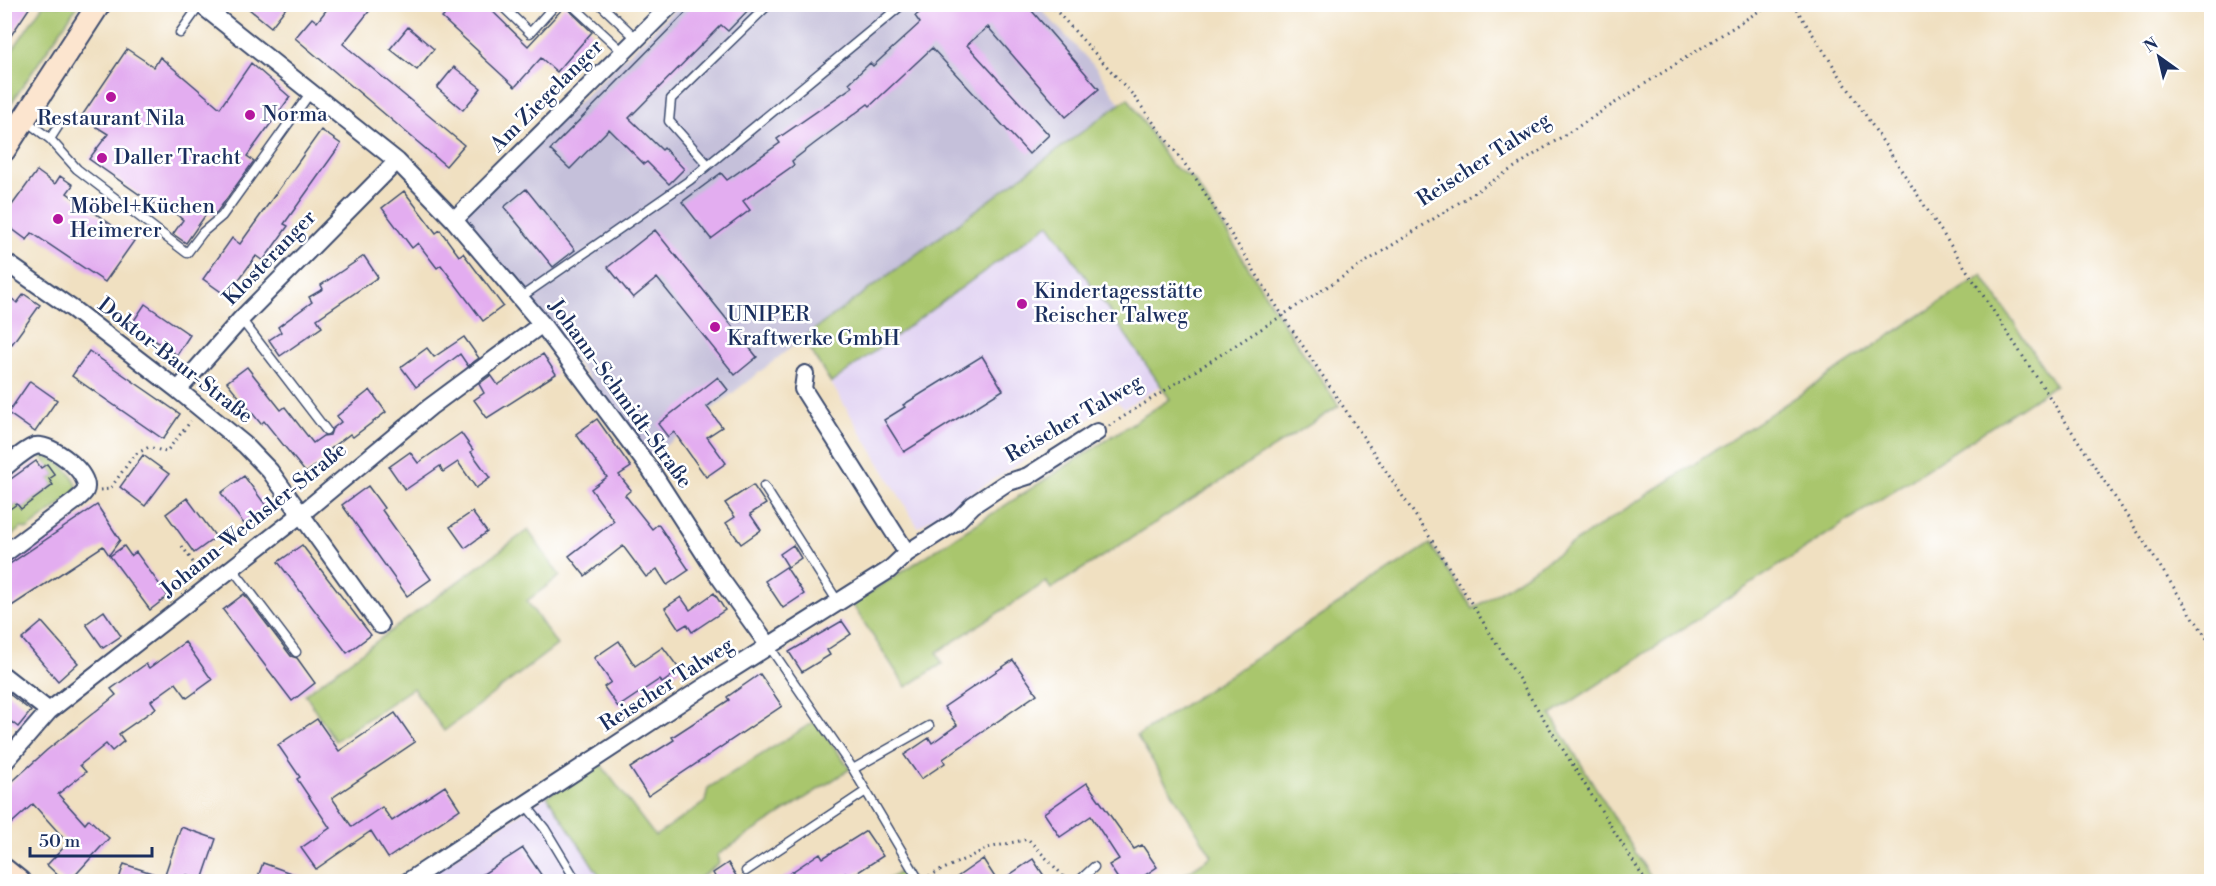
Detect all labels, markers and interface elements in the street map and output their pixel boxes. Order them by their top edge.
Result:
north arrow [2129,27,2189,87]
text: N [2140,33,2162,57]
street label: Am Ziegelanger [484,34,609,159]
marker: Restaurant Nila [104,90,118,104]
place label: Norma [262,102,328,128]
place label: Restaurant Nila [37,106,185,132]
street label: Reischer Talweg [1412,107,1556,213]
marker: Norma [243,108,257,122]
place label: Daller Tracht [114,145,242,171]
marker: Daller Tracht [95,151,109,165]
place label: Möbel+Küchen Heimerer [70,194,215,244]
street label: Klosteranger [218,205,322,311]
marker: Möbel+Küchen Heimerer [51,212,65,226]
place label: Kindertagesstätte Reischer Talweg [1034,279,1203,329]
street label: Doktor-Baur-Straße [92,292,258,430]
street label: Johann-Schmidt-Straße [542,293,697,494]
marker: Kindertagesstätte Reischer Talweg [1015,297,1029,311]
place label: UNIPER Kraftwerke GmbH [727,302,900,352]
marker: UNIPER Kraftwerke GmbH [708,320,722,334]
street label: Reischer Talweg [1001,369,1147,469]
street label: Johann-Wechsler-Straße [155,437,352,604]
street label: Reischer Talweg [595,632,739,738]
scale bar [30,820,152,858]
text: 50 m [39,830,81,853]

